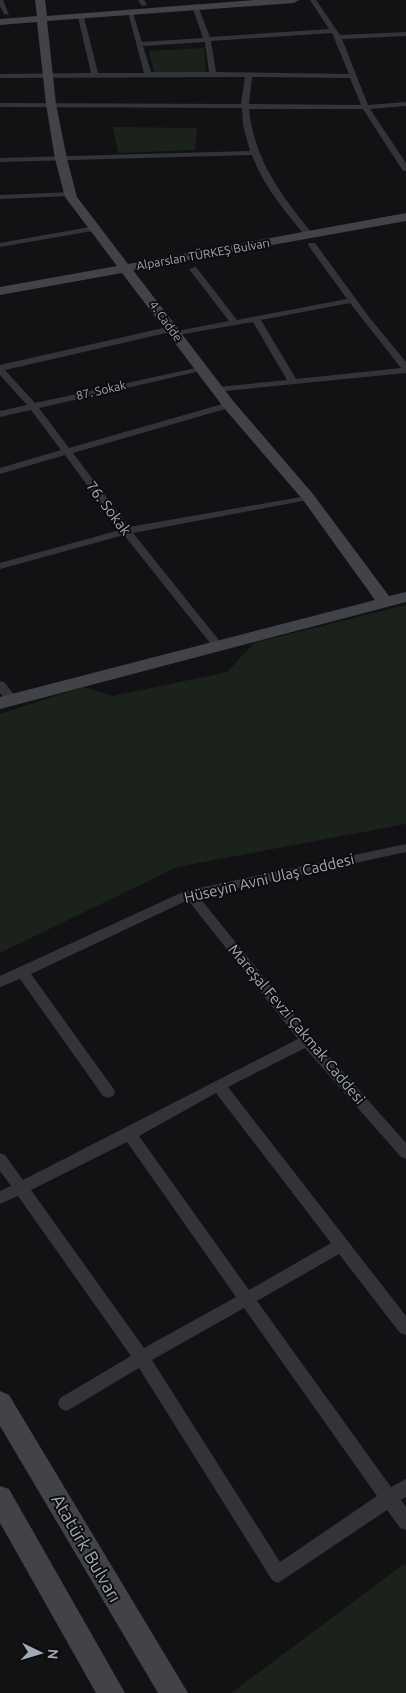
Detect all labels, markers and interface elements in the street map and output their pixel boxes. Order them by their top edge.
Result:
street label: Alparslan TÜRKEŞ Bulvarı [135,236,271,272]
street label: 4. Cadde [147,298,185,344]
street label: 87. Sokak [75,378,127,402]
street label: 76. Sokak [83,478,135,539]
street label: Hüseyin Avni Ulaş Caddesi [182,850,356,906]
street label: Mareşal Fevzi Çakmak Caddesi [225,941,369,1107]
street label: Atatürk Bulvarı [48,1491,126,1605]
north arrow [15,1628,65,1678]
text: N [45,1648,61,1660]

